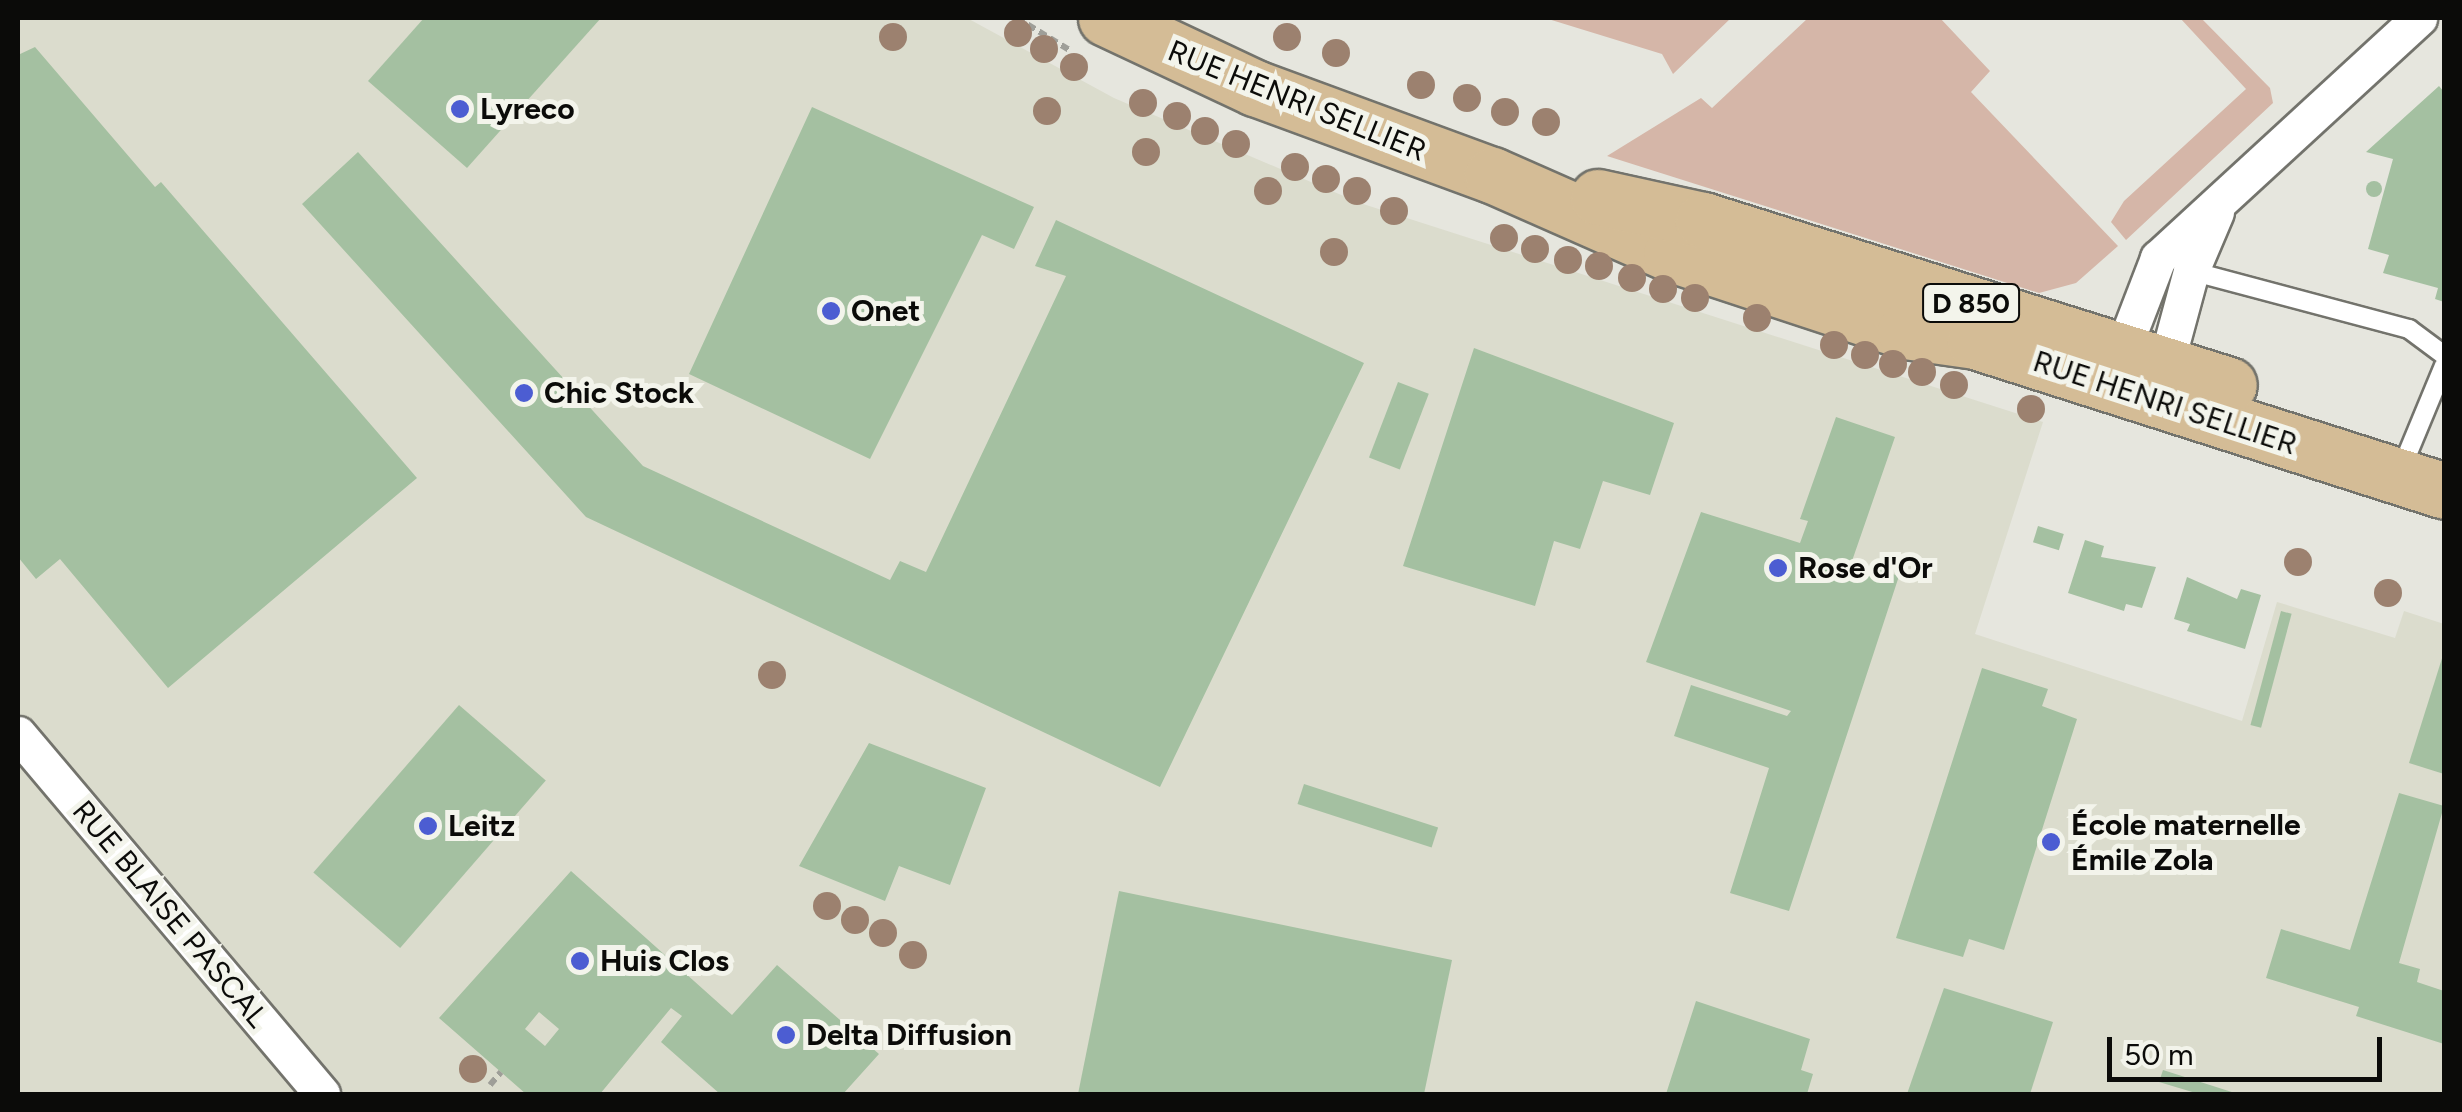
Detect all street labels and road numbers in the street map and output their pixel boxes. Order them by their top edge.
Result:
street label: RUE HENRI SELLIER [1163,33,1431,169]
road number: D 850 [1921,280,2021,326]
street label: RUE HENRI SELLIER [2029,343,2301,463]
street label: RUE BLAISE PASCAL [65,793,275,1035]

